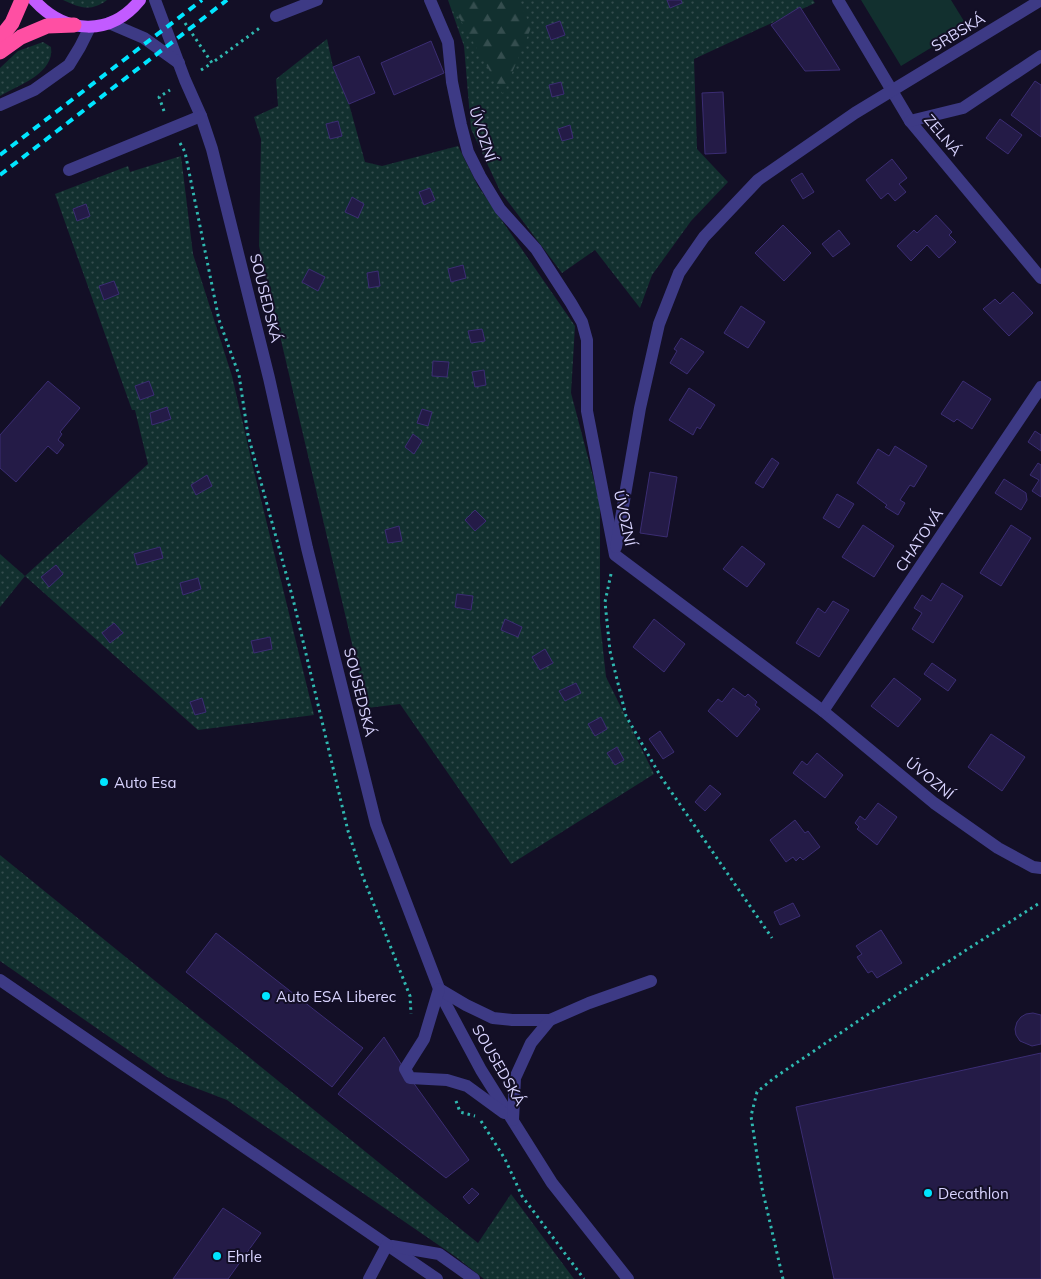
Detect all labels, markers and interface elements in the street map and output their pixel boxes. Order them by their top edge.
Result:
street label: SRBSKÁ [928,9,988,55]
street label: ÚVOZNÍ [465,104,501,165]
street label: ZELNÁ [920,110,966,160]
street label: SOUSEDSKÁ [246,252,286,344]
street label: ÚVOZNÍ [610,488,640,549]
street label: CHATOVÁ [891,505,947,575]
street label: SOUSEDSKÁ [340,646,380,738]
street label: ÚVOZNÍ [902,753,959,804]
place label: Auto Esa [114,773,176,792]
marker: Auto Esa [98,776,110,788]
place label: Auto ESA Liberec [276,987,396,1006]
marker: Auto ESA Liberec [260,990,272,1002]
street label: SOUSEDSKÁ [468,1021,530,1109]
place label: Decathlon [938,1184,1009,1203]
marker: Decathlon [922,1187,934,1199]
place label: Ehrle [227,1247,262,1266]
marker: Ehrle [211,1250,223,1262]

